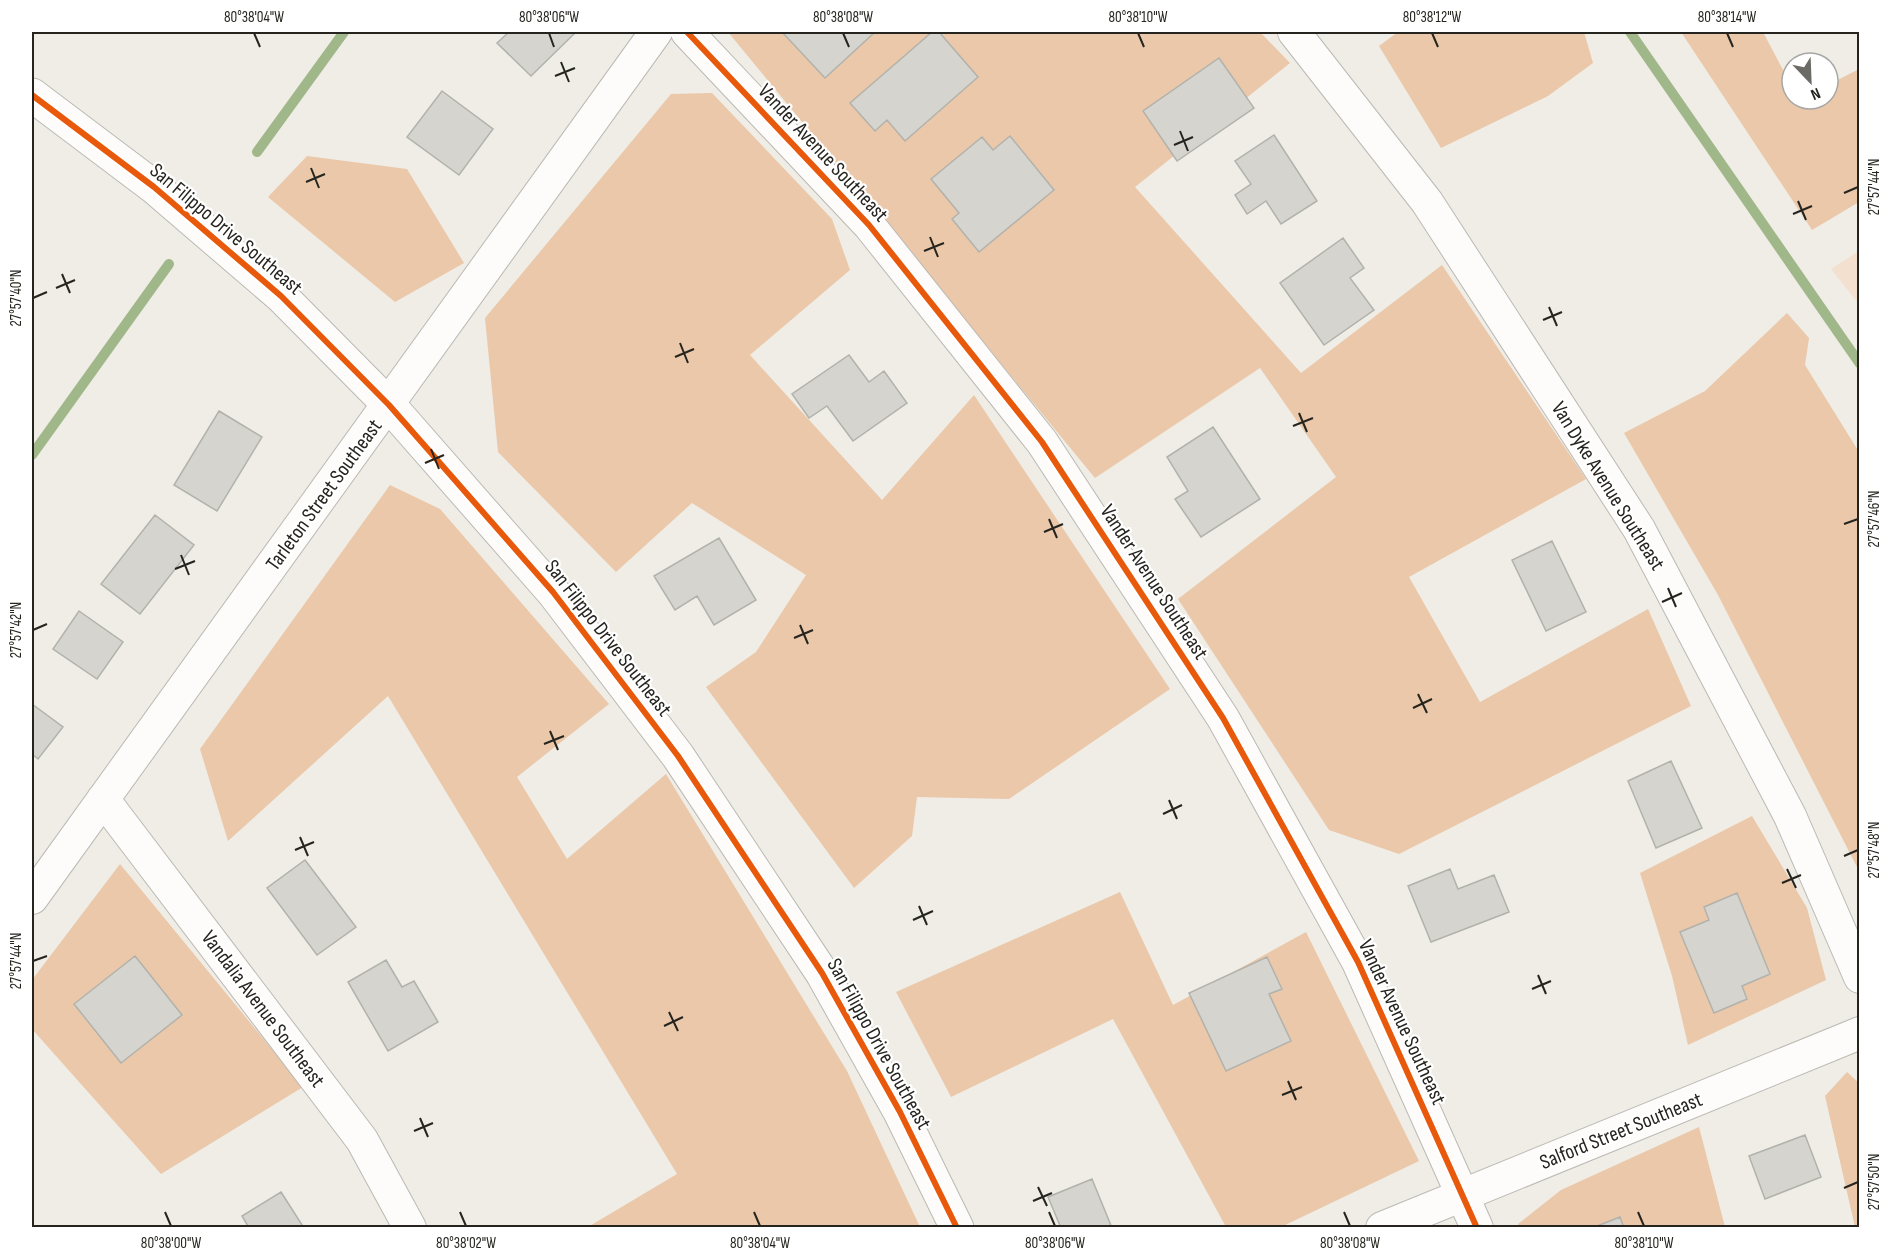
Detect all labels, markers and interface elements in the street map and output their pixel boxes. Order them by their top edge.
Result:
text: 80°38'04"W [224,8,284,27]
text: 80°38'06"W [519,8,579,27]
text: 80°38'08"W [813,8,873,27]
text: 80°38'10"W [1109,8,1168,27]
text: 80°38'12"W [1403,8,1462,27]
text: 80°38'14"W [1698,8,1756,27]
north arrow [1780,51,1840,111]
street label: Vander Avenue Southeast [753,79,893,227]
text: N [1808,83,1823,104]
street label: San Filippo Drive Southeast [145,158,307,300]
text: 27°57'44"N [1865,159,1884,215]
text: 27°57'40"N [7,270,26,326]
street label: Van Dyke Avenue Southeast [1546,397,1670,575]
street label: Tarleton Street Southeast [261,415,387,575]
text: 27°57'46"N [1865,491,1884,547]
street label: Vander Avenue Southeast [1095,500,1213,664]
street label: San Filippo Drive Southeast [539,555,677,721]
text: 27°57'42"N [7,602,26,658]
text: 27°57'48"N [1865,822,1884,878]
street label: Vandalia Avenue Southeast [196,926,330,1092]
text: 27°57'44"N [7,933,26,989]
street label: Vander Avenue Southeast [1353,935,1451,1109]
street label: San Filippo Drive Southeast [822,954,936,1134]
street label: Salford Street Southeast [1536,1087,1706,1175]
text: 27°57'50"N [1865,1154,1884,1210]
text: 80°38'00"W [141,1234,201,1253]
text: 80°38'02"W [436,1234,496,1253]
text: 80°38'04"W [730,1234,790,1253]
text: 80°38'06"W [1025,1234,1085,1253]
text: 80°38'08"W [1320,1234,1380,1253]
text: 80°38'10"W [1615,1234,1674,1253]

